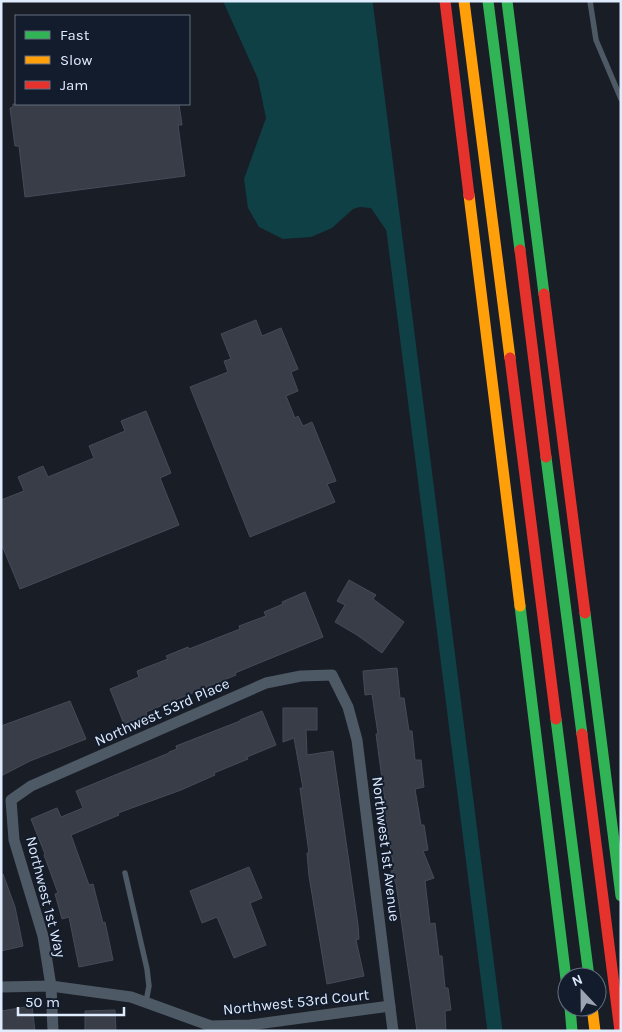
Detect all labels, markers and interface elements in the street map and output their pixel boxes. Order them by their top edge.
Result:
legend [15,15,190,105]
text: Fast [60,26,90,44]
text: Slow [60,51,92,69]
text: Jam [60,76,88,94]
street label: Northwest 53rd Place [92,674,232,750]
street label: Northwest 1st Avenue [368,776,404,922]
street label: Northwest 1st Way [22,834,70,960]
north arrow [557,967,607,1017]
text: N [569,971,585,990]
scale bar [18,984,124,1016]
street label: Northwest 53rd Court [222,985,370,1019]
text: 50 m [25,993,60,1011]

